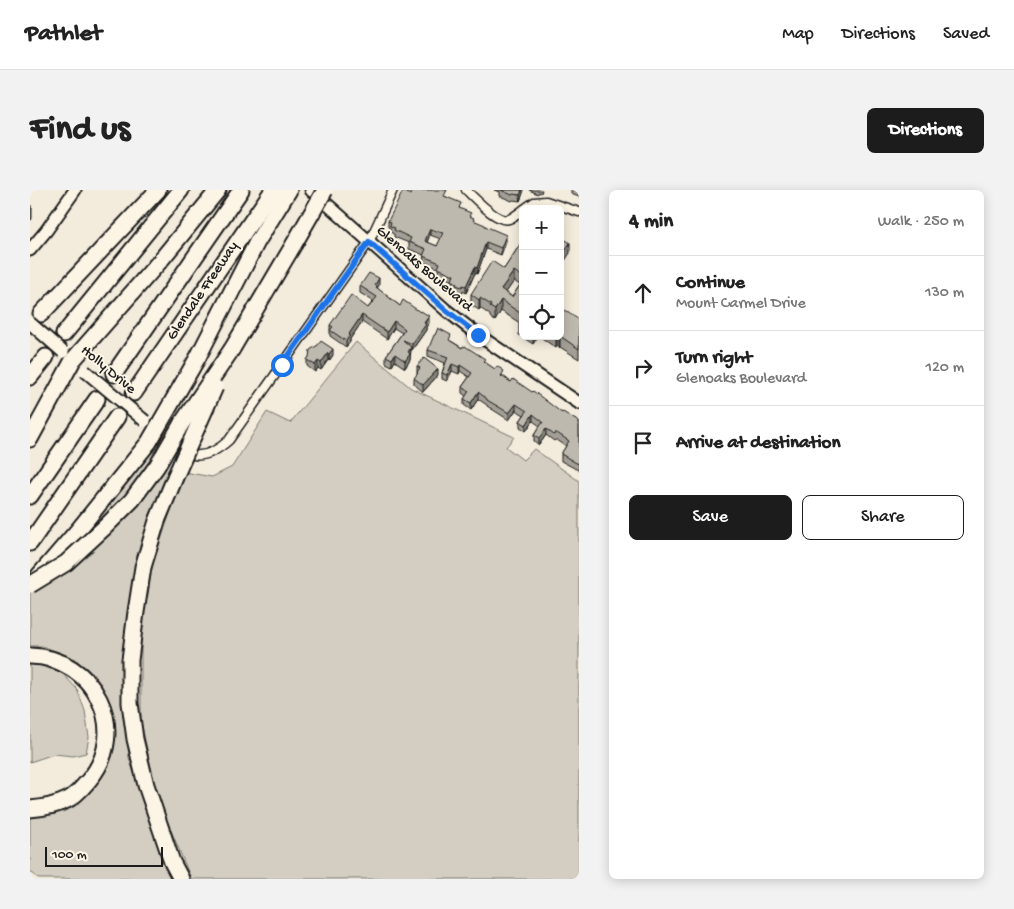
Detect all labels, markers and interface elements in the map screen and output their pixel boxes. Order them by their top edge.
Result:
text: Pathlet [25,20,102,49]
text: Map [782,24,814,45]
text: Directions [842,24,915,45]
text: Saved [943,24,989,45]
button: Directions [867,108,984,153]
text: Find us [30,110,130,151]
map controls [519,205,564,340]
button: + [519,205,564,250]
text: 4 min [629,210,673,235]
text: Walk · 250 m [878,213,964,232]
street label: Glenoaks Boulevard [372,222,477,317]
street label: Glendale Freeway [163,238,243,344]
button: − [519,250,564,295]
text: Continue [676,272,745,295]
icon: ahead [629,279,657,307]
text: 130 m [925,284,964,303]
button: locate [519,295,564,340]
text: Mount Carmel Drive [676,295,806,314]
route end [467,324,490,347]
street label: Holly Drive [77,342,139,398]
text: Turn right [676,347,752,370]
route start [271,354,294,377]
icon: right [629,354,657,382]
text: 120 m [925,359,964,378]
text: Glenoaks Boulevard [676,370,806,389]
icon: arrive [629,429,657,457]
text: Arrive at destination [676,432,840,455]
button: Save [629,495,792,540]
button: Share [802,495,964,540]
scale bar [45,844,162,867]
text: 100 m [52,847,87,864]

